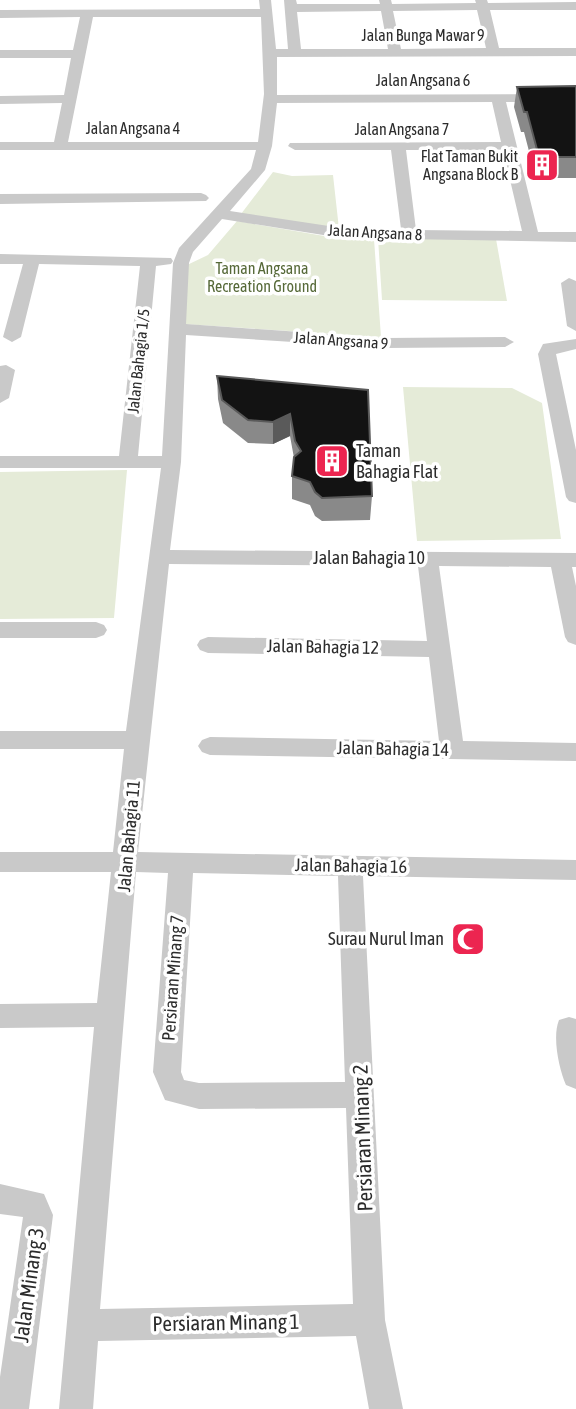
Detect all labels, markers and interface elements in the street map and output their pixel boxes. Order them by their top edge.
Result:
street label: Jalan Bunga Mawar 9 [362,26,484,45]
street label: Jalan Angsana 6 [376,71,470,90]
street label: Jalan Angsana 4 [86,119,180,138]
street label: Jalan Angsana 7 [355,120,449,139]
building icon: Flat Taman Bukit Angsana Block B [523,146,561,184]
place label: Flat Taman Bukit Angsana Block B [421,147,518,184]
street label: Jalan Angsana 8 [327,221,423,244]
park label: Taman Angsana Recreation Ground [207,259,317,295]
street label: Jalan Bahagia 1/5 [124,308,153,414]
street label: Jalan Angsana 9 [293,328,389,353]
place label: Taman Bahagia Flat [356,440,438,482]
building icon: Taman Bahagia Flat [313,442,351,480]
street label: Jalan Bahagia 10 [313,547,425,568]
street label: Jalan Bahagia 12 [267,635,379,658]
street label: Jalan Bahagia 14 [337,737,449,760]
street label: Jalan Bahagia 11 [113,779,144,893]
street label: Jalan Bahagia 16 [295,854,407,877]
street label: Persiaran Minang 7 [158,914,187,1042]
mosque icon: Surau Nurul Iman [449,920,487,958]
place label: Surau Nurul Iman [328,928,444,949]
street label: Persiaran Minang 2 [347,1064,377,1212]
street label: Jalan Minang 3 [8,1226,48,1344]
street label: Persiaran Minang 1 [152,1309,300,1335]

